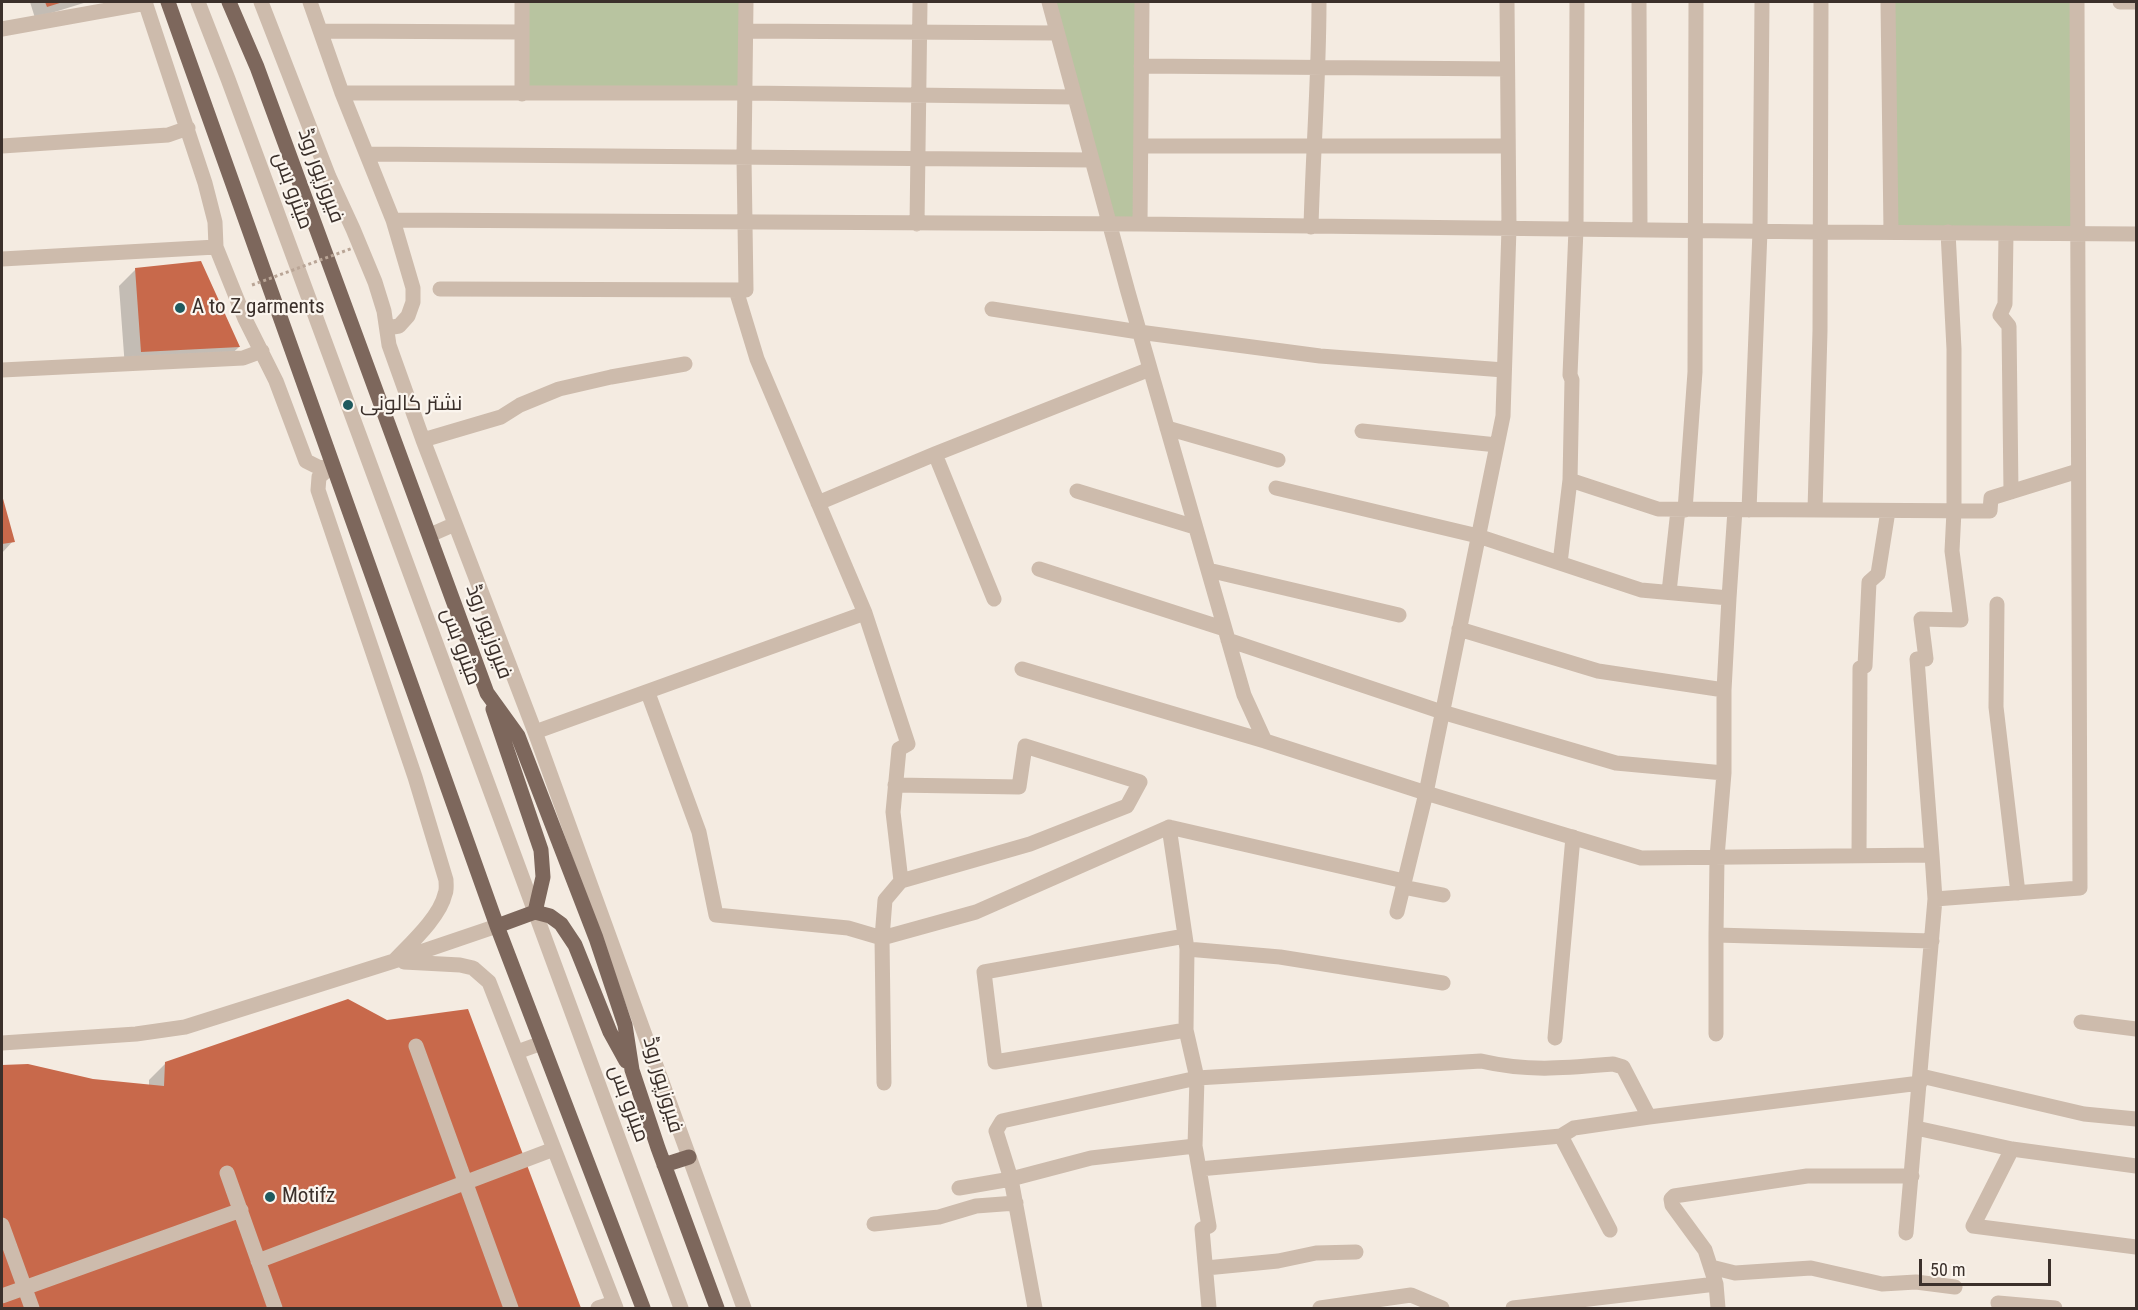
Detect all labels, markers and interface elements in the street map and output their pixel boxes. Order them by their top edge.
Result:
street label: فیروزپور روڈ [291,125,349,227]
street label: میٹرو بس [266,149,318,233]
place label: A to Z garments [192,295,325,321]
marker: A to Z garments [173,301,187,315]
place label: نشتر کالونی [360,392,462,418]
marker: نشتر کالونی [341,398,355,412]
street label: فیروزپور روڈ [459,581,517,683]
street label: میٹرو بس [434,605,486,689]
street label: فیروزپور روڈ [636,1034,688,1136]
street label: میٹرو بس [602,1062,654,1146]
place label: Motifz [282,1184,335,1210]
marker: Motifz [263,1190,277,1204]
scale bar [1922,1247,2054,1285]
text: 50 m [1930,1259,1965,1280]

